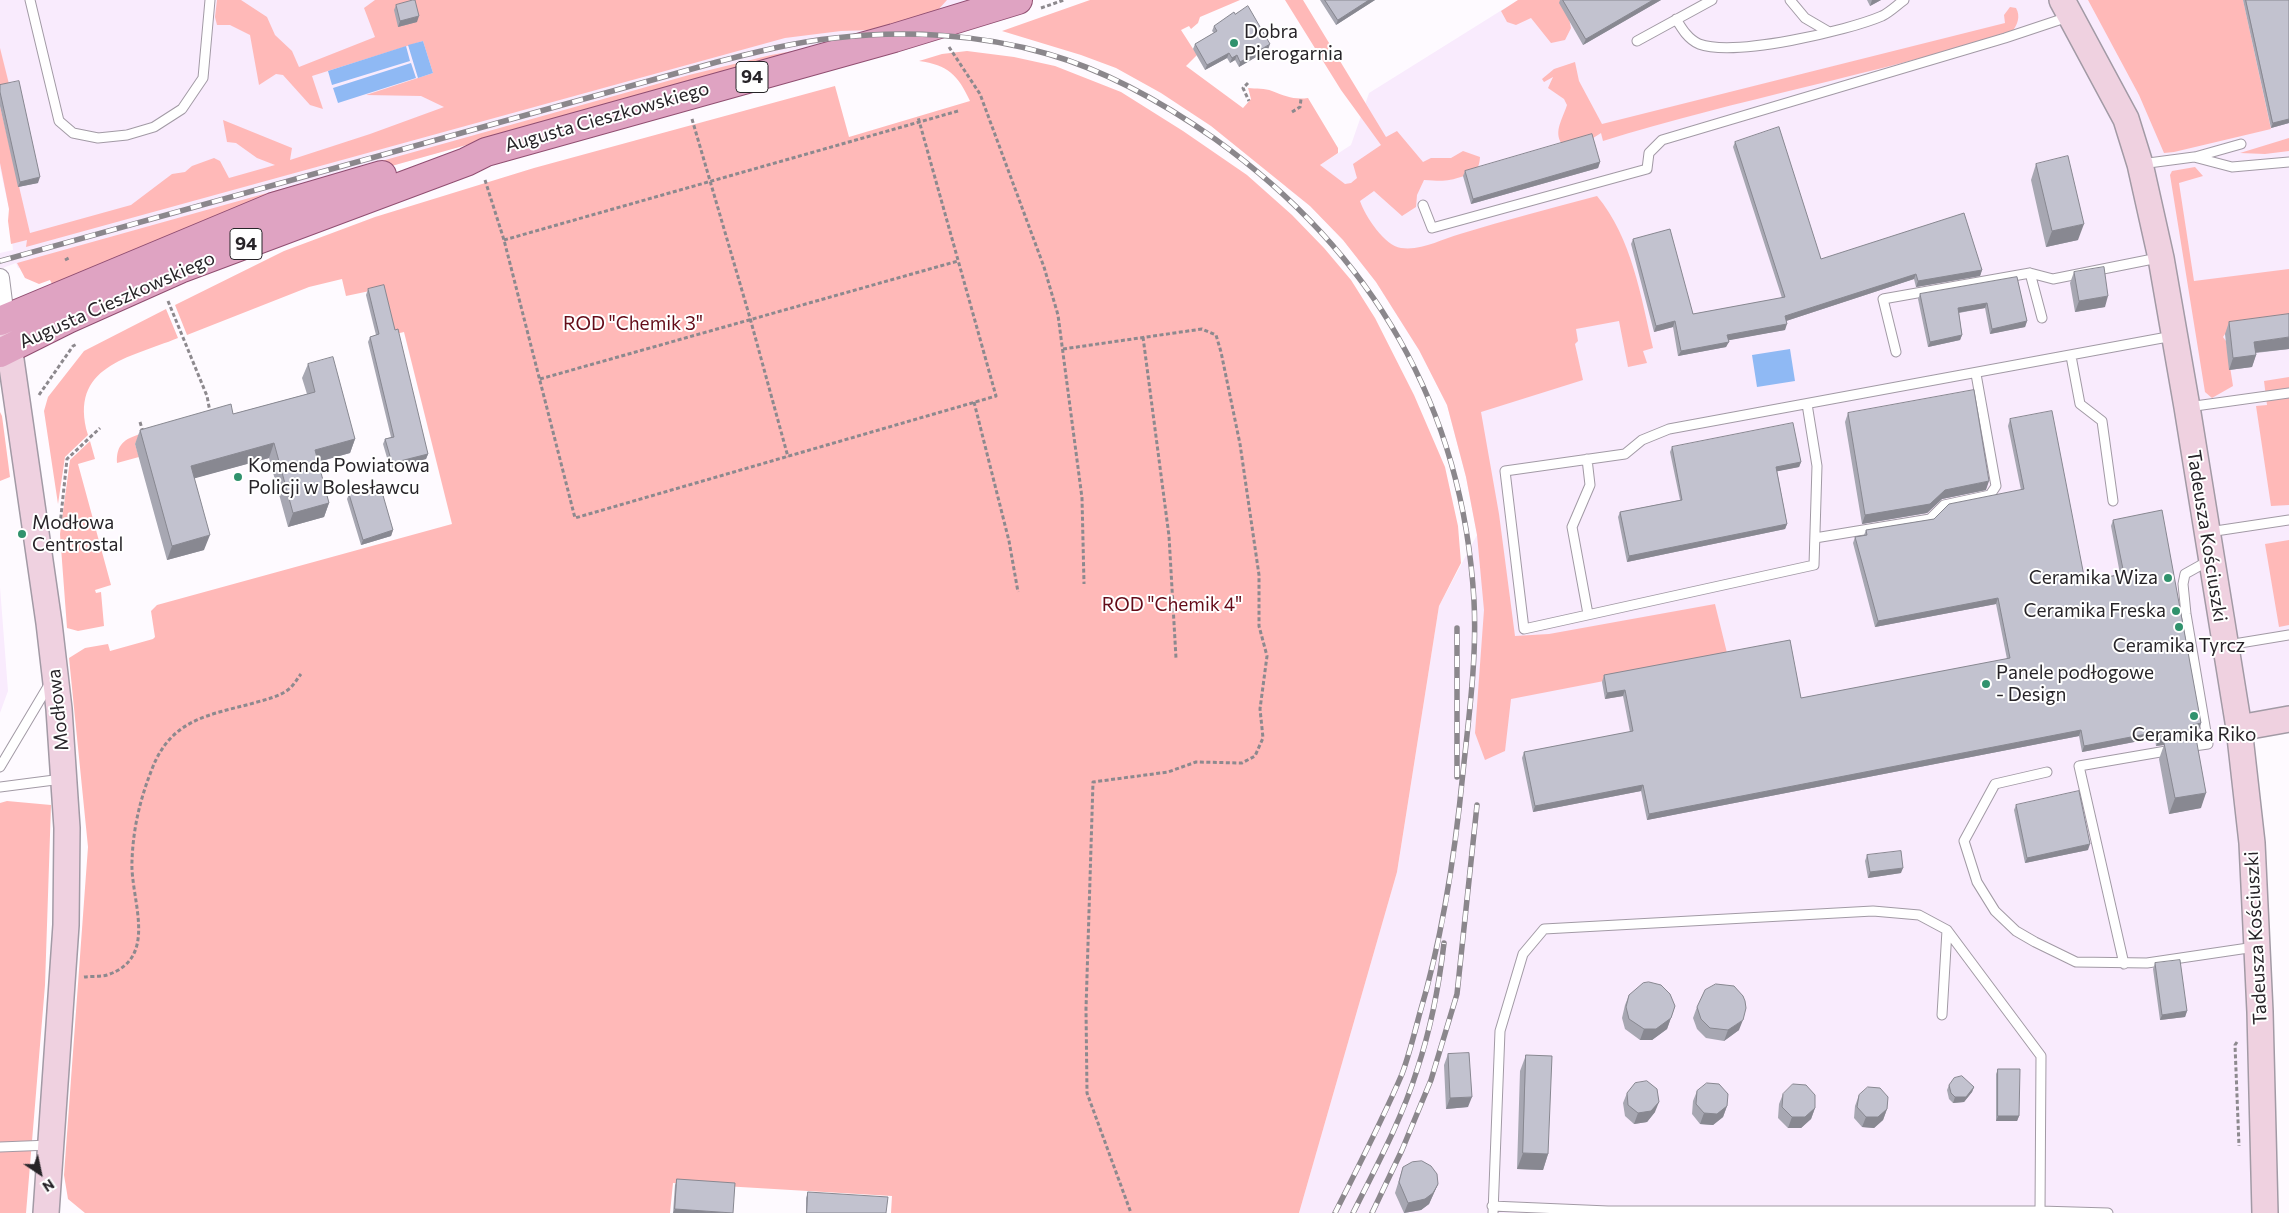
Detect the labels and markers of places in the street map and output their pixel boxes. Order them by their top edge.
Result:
place label: Dobra Pierogarnia [1244,21,1343,65]
marker: Dobra Pierogarnia [1228,37,1240,49]
place label: Komenda Powiatowa Policji w Bolesławcu [248,455,430,499]
marker: Komenda Powiatowa Policji w Bolesławcu [232,471,244,483]
place label: Modłowa Centrostal [32,512,123,556]
marker: Modłowa Centrostal [16,528,28,540]
place label: Ceramika Wiza [2029,567,2158,589]
marker: Ceramika Wiza [2162,572,2174,584]
place label: Ceramika Freska [2024,600,2166,622]
marker: Ceramika Freska [2170,605,2182,617]
marker: Ceramika Tyrcz [2173,621,2185,633]
place label: Ceramika Tyrcz [2113,635,2245,657]
place label: Panele podłogowe - Design [1996,662,2154,706]
marker: Panele podłogowe - Design [1980,678,1992,690]
marker: Ceramika Riko [2188,710,2200,722]
place label: Ceramika Riko [2132,724,2256,746]

